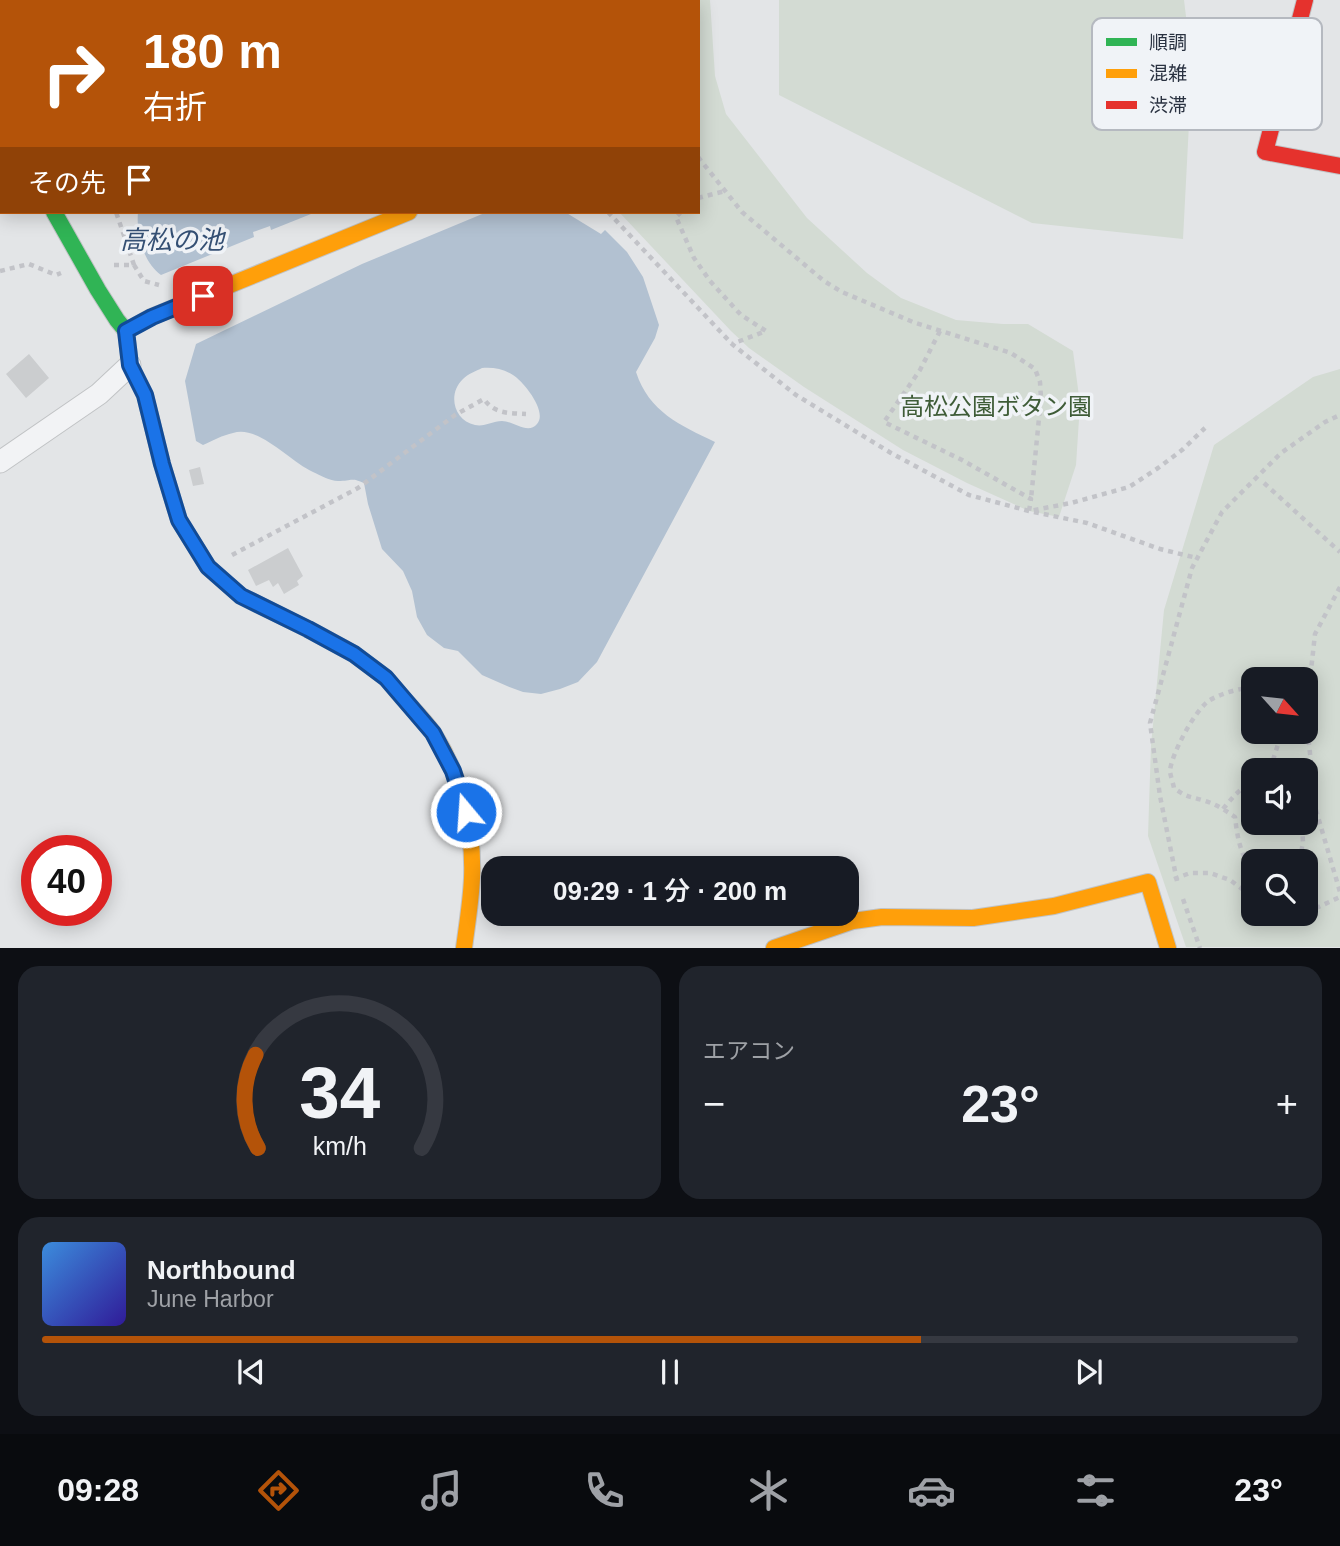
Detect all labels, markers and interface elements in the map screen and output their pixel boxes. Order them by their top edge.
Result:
legend [1092,18,1322,130]
text: 180 m [143,24,282,78]
icon: right [28,28,119,119]
text: 順調 [1149,32,1187,53]
text: 混雑 [1149,63,1187,84]
text: 右折 [143,89,207,125]
text: 渋滞 [1149,95,1187,116]
icon: arrive [120,161,158,199]
text: その先 [28,168,106,198]
water label: 高松の池 [120,225,227,255]
pin [173,266,233,326]
icon: arrive [184,277,222,315]
park label: 高松公園ボタン園 [900,393,1092,420]
north arrow [1241,667,1318,744]
map controls [1241,667,1318,926]
button: sound [1241,758,1318,835]
position arrow [429,775,503,849]
speed limit sign: 40 [21,835,112,926]
button: search [1241,849,1318,926]
text: 09:29 · 1 分 · 200 m [553,876,787,906]
text: エアコン [703,1038,795,1064]
text: 34 [299,1053,380,1134]
text: 23° [961,1075,1040,1133]
text: − [703,1083,725,1125]
text: + [1276,1083,1298,1125]
text: km/h [312,1132,367,1160]
text: Northbound [147,1255,296,1285]
text: June Harbor [147,1286,274,1312]
icon: previous [232,1353,270,1391]
icon: pause [651,1353,689,1391]
icon: next [1070,1353,1108,1391]
icon: directions [254,1466,303,1515]
icon: music [417,1466,466,1515]
icon: phone [580,1466,629,1515]
icon: climate [744,1466,793,1515]
icon: car [907,1466,956,1515]
icon: filters [1071,1466,1120,1515]
text: 09:28 [57,1472,139,1508]
text: 23° [1234,1472,1283,1508]

